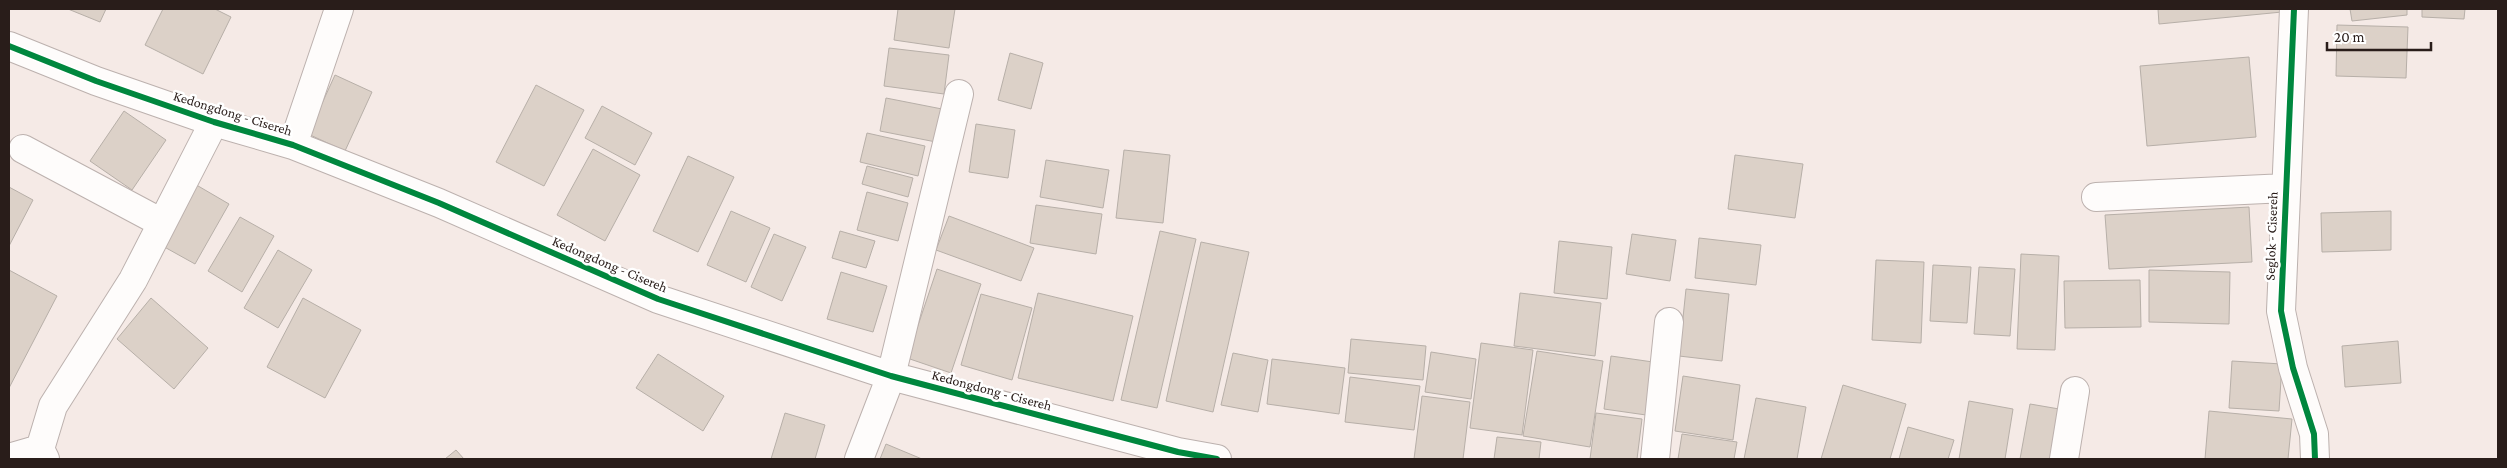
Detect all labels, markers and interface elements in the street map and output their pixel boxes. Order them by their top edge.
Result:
scale bar [2327,20,2431,52]
text: 20 m [2334,29,2365,45]
street label: Kedongdong - Cisereh [172,87,295,139]
street label: Seglok - Cisereh [2261,191,2281,281]
street label: Kedongdong - Cisereh [550,233,670,296]
street label: Kedongdong - Cisereh [930,366,1054,414]

